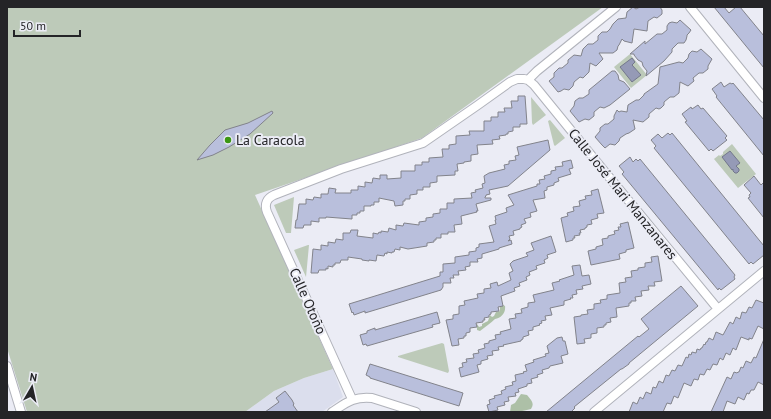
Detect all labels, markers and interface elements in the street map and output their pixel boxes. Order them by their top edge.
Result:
scale bar [14,12,80,38]
text: 50 m [20,18,46,33]
street label: Calle José Mari Manzanares [565,125,682,263]
place label: La Caracola [236,131,305,149]
marker: La Caracola [223,135,233,145]
street label: Calle Otoño [285,265,331,337]
north arrow [12,367,52,407]
text: N [29,370,38,385]

